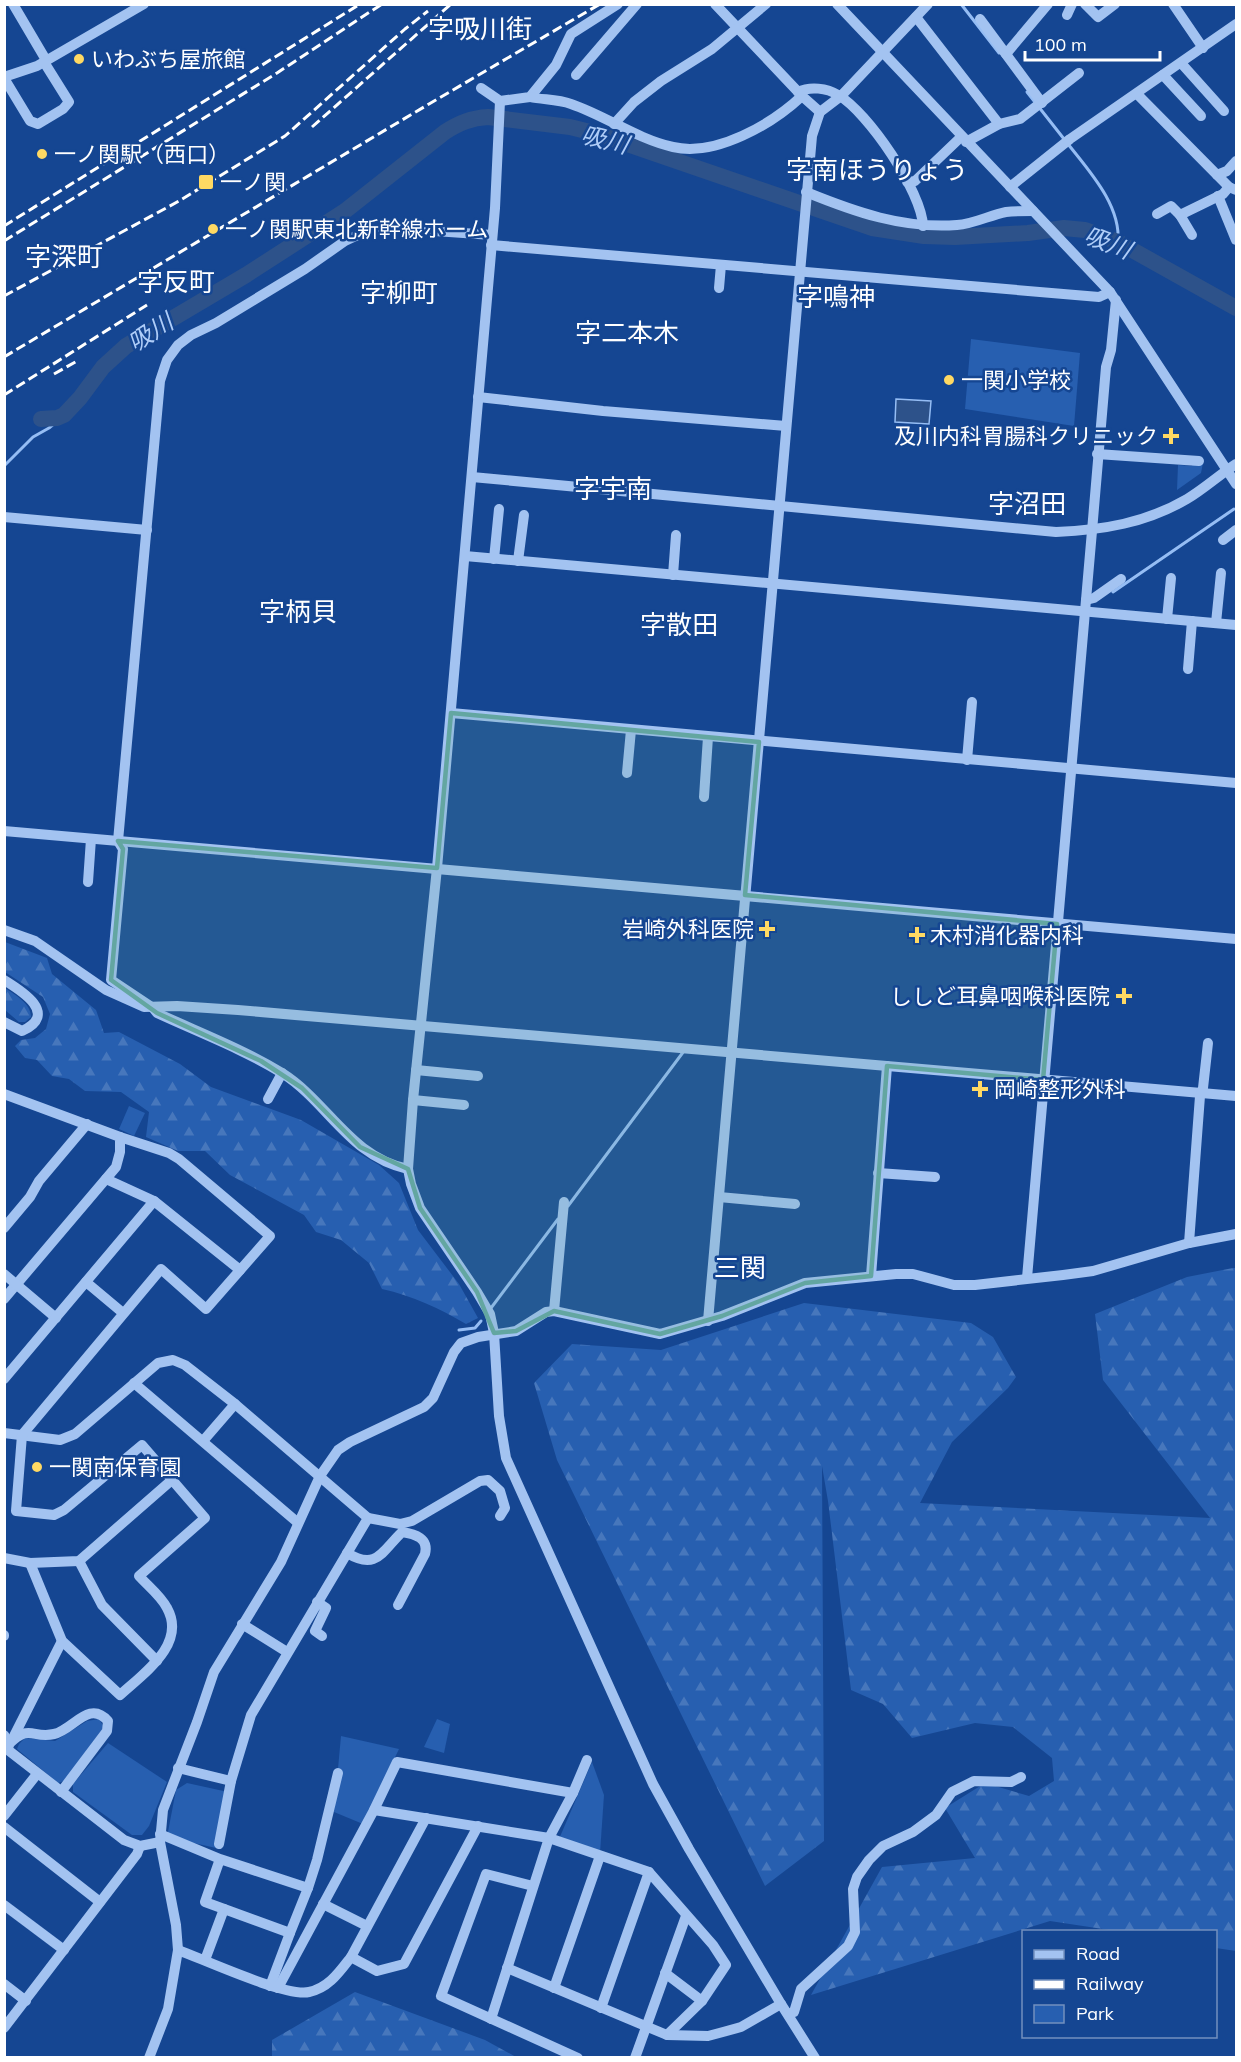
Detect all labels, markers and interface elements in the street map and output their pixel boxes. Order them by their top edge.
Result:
district label: 字吸川街 [428,12,532,45]
scale bar [1025,24,1160,62]
text: 100 m [1034,33,1087,56]
place label: いわぶち屋旅館 [91,45,245,73]
marker: いわぶち屋旅館 [72,52,86,66]
water label: 吸川 [578,119,635,160]
place label: 一ノ関駅（西口） [54,140,230,168]
marker: 一ノ関駅（西口） [35,147,49,161]
district label: 字南ほうりょう [786,153,968,186]
place label: 一ノ関 [220,168,286,196]
marker: 一ノ関 [197,173,215,191]
place label: 一ノ関駅東北新幹線ホーム [225,215,488,243]
water label: 吸川 [1080,219,1139,266]
marker: 一ノ関駅東北新幹線ホーム [206,222,220,236]
district label: 字深町 [25,240,103,273]
district label: 字反町 [137,265,215,298]
district label: 字柳町 [360,276,438,309]
district label: 字鳴神 [797,280,875,313]
water label: 吸川 [122,305,181,358]
district label: 字二本木 [575,316,679,349]
place label: 一関小学校 [961,366,1071,394]
marker: 一関小学校 [942,373,956,387]
place label: 及川内科胃腸科クリニック [894,422,1158,450]
marker: 及川内科胃腸科クリニック [1162,427,1180,445]
district label: 字宇南 [574,472,652,505]
district label: 字沼田 [988,487,1066,520]
district label: 字柄貝 [259,595,337,628]
district label: 字散田 [640,608,718,641]
place label: 岩崎外科医院 [622,915,754,943]
marker: 岩崎外科医院 [758,920,776,938]
place label: 木村消化器内科 [930,921,1084,949]
marker: 木村消化器内科 [908,926,926,944]
place label: ししど耳鼻咽喉科医院 [890,982,1110,1010]
marker: ししど耳鼻咽喉科医院 [1115,987,1133,1005]
place label: 岡崎整形外科 [994,1075,1126,1103]
marker: 岡崎整形外科 [971,1080,989,1098]
district label: 三関 [714,1251,766,1284]
place label: 一関南保育園 [49,1453,181,1481]
marker: 一関南保育園 [30,1460,44,1474]
legend [1022,1930,1217,2038]
text: Road [1076,1942,1120,1965]
text: Railway [1076,1972,1144,1995]
text: Park [1076,2002,1115,2025]

